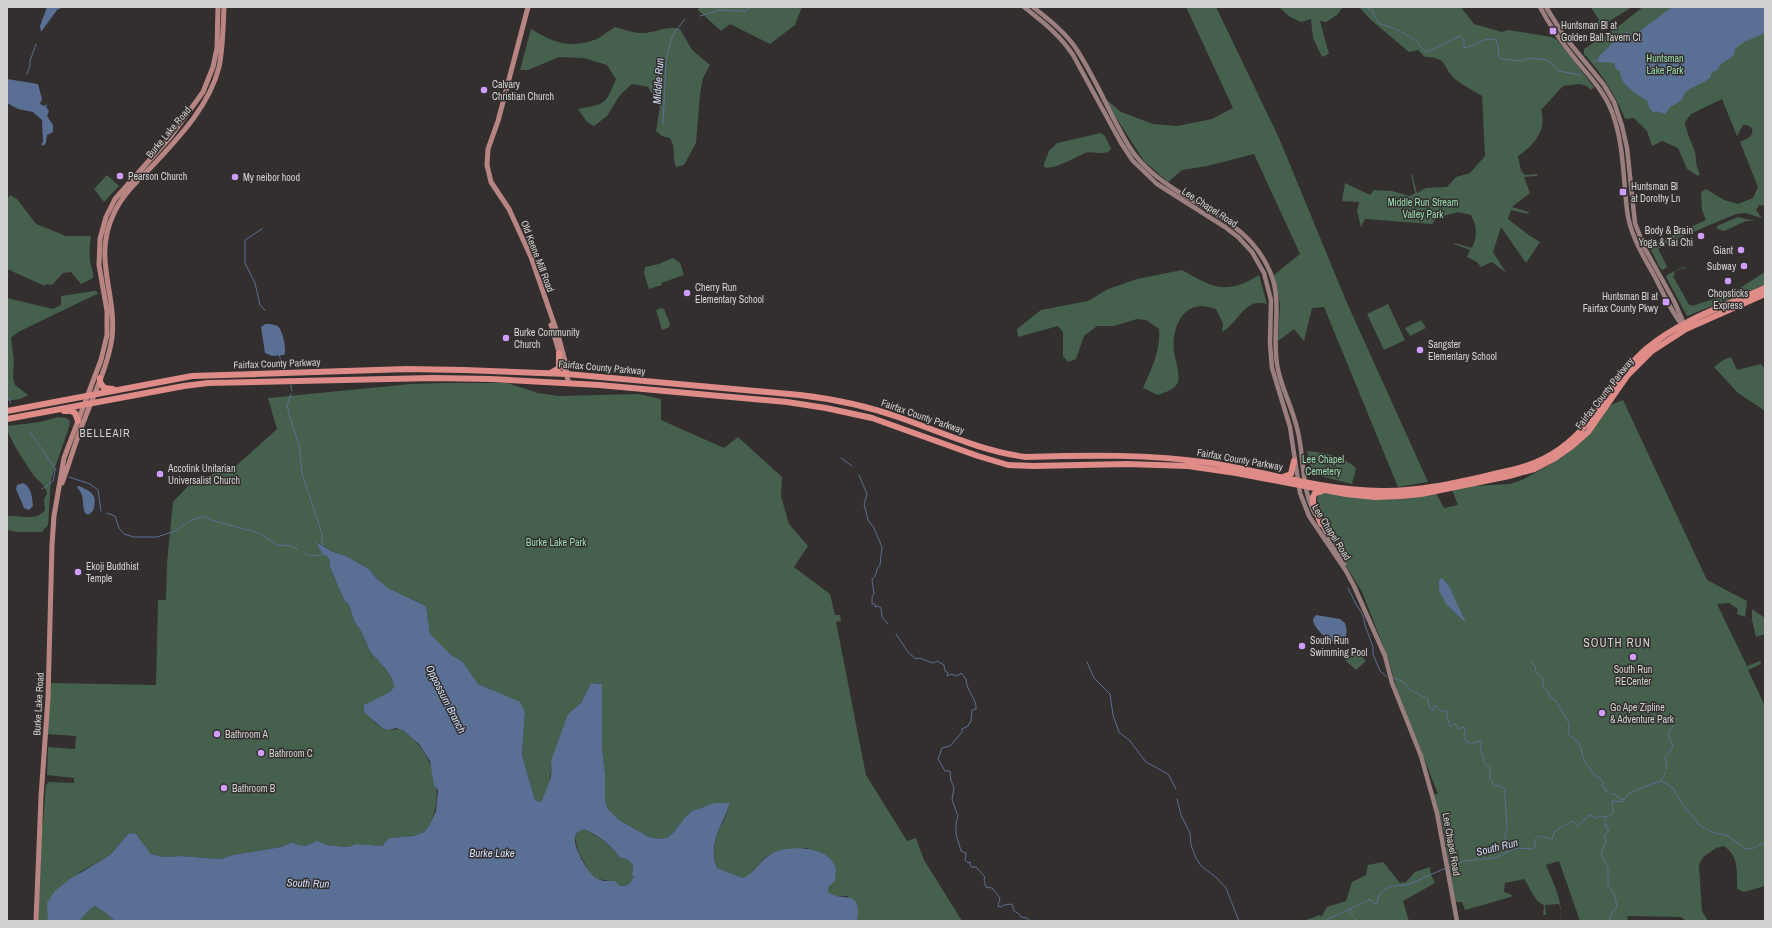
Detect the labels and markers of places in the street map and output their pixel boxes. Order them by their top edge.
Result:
place label: Huntsman Bl at Golden Ball Tavern Ct [1561,19,1641,44]
marker: Huntsman Bl at Golden Ball Tavern Ct [1548,26,1558,36]
place label: Calvary Christian Church [492,78,554,103]
marker: Calvary Christian Church [479,85,489,95]
place label: Pearson Church [128,170,187,183]
marker: Pearson Church [115,171,125,181]
place label: My neibor hood [243,171,300,184]
marker: My neibor hood [230,172,240,182]
place label: Huntsman Bl at Dorothy Ln [1631,180,1680,205]
marker: Huntsman Bl at Dorothy Ln [1618,187,1628,197]
place label: Body & Brain Yoga & Tai Chi [1638,224,1693,249]
marker: Body & Brain Yoga & Tai Chi [1696,231,1706,241]
place label: Giant [1713,244,1734,257]
marker: Giant [1736,245,1746,255]
place label: Subway [1707,260,1737,273]
marker: Subway [1739,261,1749,271]
marker: Chopsticks Express [1723,276,1733,286]
place label: Cherry Run Elementary School [695,281,764,306]
place label: Chopsticks Express [1708,287,1748,312]
marker: Cherry Run Elementary School [682,288,692,298]
place label: Huntsman Bl at Fairfax County Pkwy [1583,290,1659,315]
marker: Huntsman Bl at Fairfax County Pkwy [1661,297,1671,307]
place label: Burke Community Church [514,326,581,351]
marker: Burke Community Church [501,333,511,343]
place label: Sangster Elementary School [1428,338,1497,363]
marker: Sangster Elementary School [1415,345,1425,355]
place label: Accotink Unitarian Universalist Church [167,462,240,487]
marker: Accotink Unitarian Universalist Church [155,469,165,479]
place label: Ekoji Buddhist Temple [86,560,140,585]
marker: Ekoji Buddhist Temple [73,567,83,577]
place label: South Run Swimming Pool [1310,634,1368,659]
marker: South Run Swimming Pool [1297,641,1307,651]
marker: South Run RECenter [1628,652,1638,662]
place label: South Run RECenter [1614,663,1652,688]
place label: Go Ape Zipline & Adventure Park [1610,701,1675,726]
marker: Go Ape Zipline & Adventure Park [1597,708,1607,718]
place label: Bathroom A [225,728,268,741]
marker: Bathroom A [212,729,222,739]
place label: Bathroom C [269,747,313,760]
marker: Bathroom C [256,748,266,758]
place label: Bathroom B [232,782,276,795]
marker: Bathroom B [219,783,229,793]

